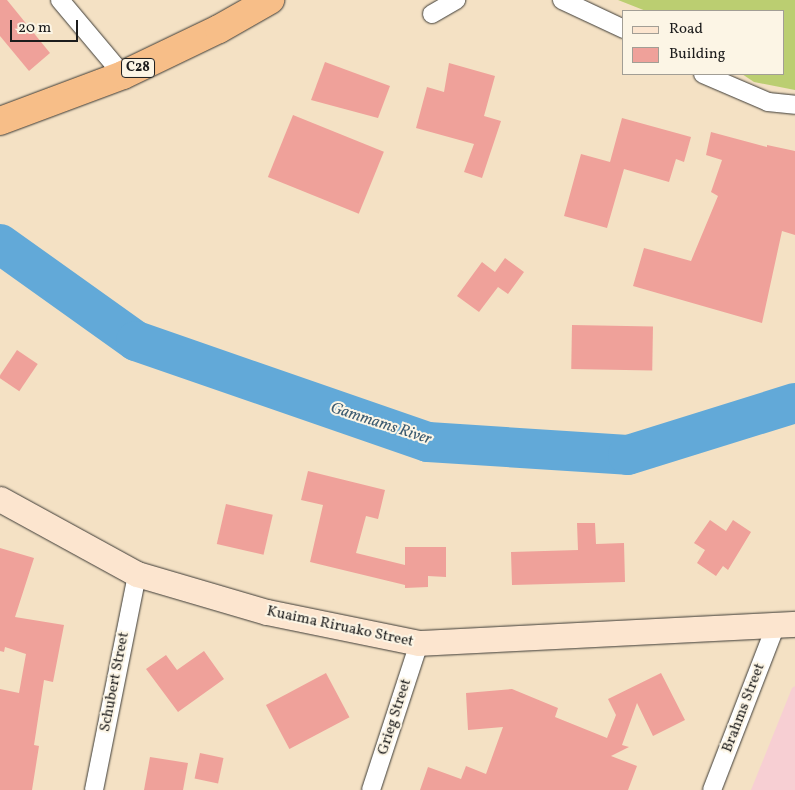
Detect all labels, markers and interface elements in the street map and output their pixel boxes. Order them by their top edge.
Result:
scale bar [12,10,80,42]
legend [622,10,785,75]
text: 20 m [18,18,51,39]
text: Road [669,19,703,40]
text: Building [669,44,725,65]
road number: C28 [120,56,156,80]
water label: Gammams River [328,399,434,449]
street label: Kuaima Riruako Street [265,603,415,651]
street label: Schubert Street [97,631,133,733]
street label: Brahms Street [719,661,769,755]
street label: Grieg Street [374,677,416,757]

